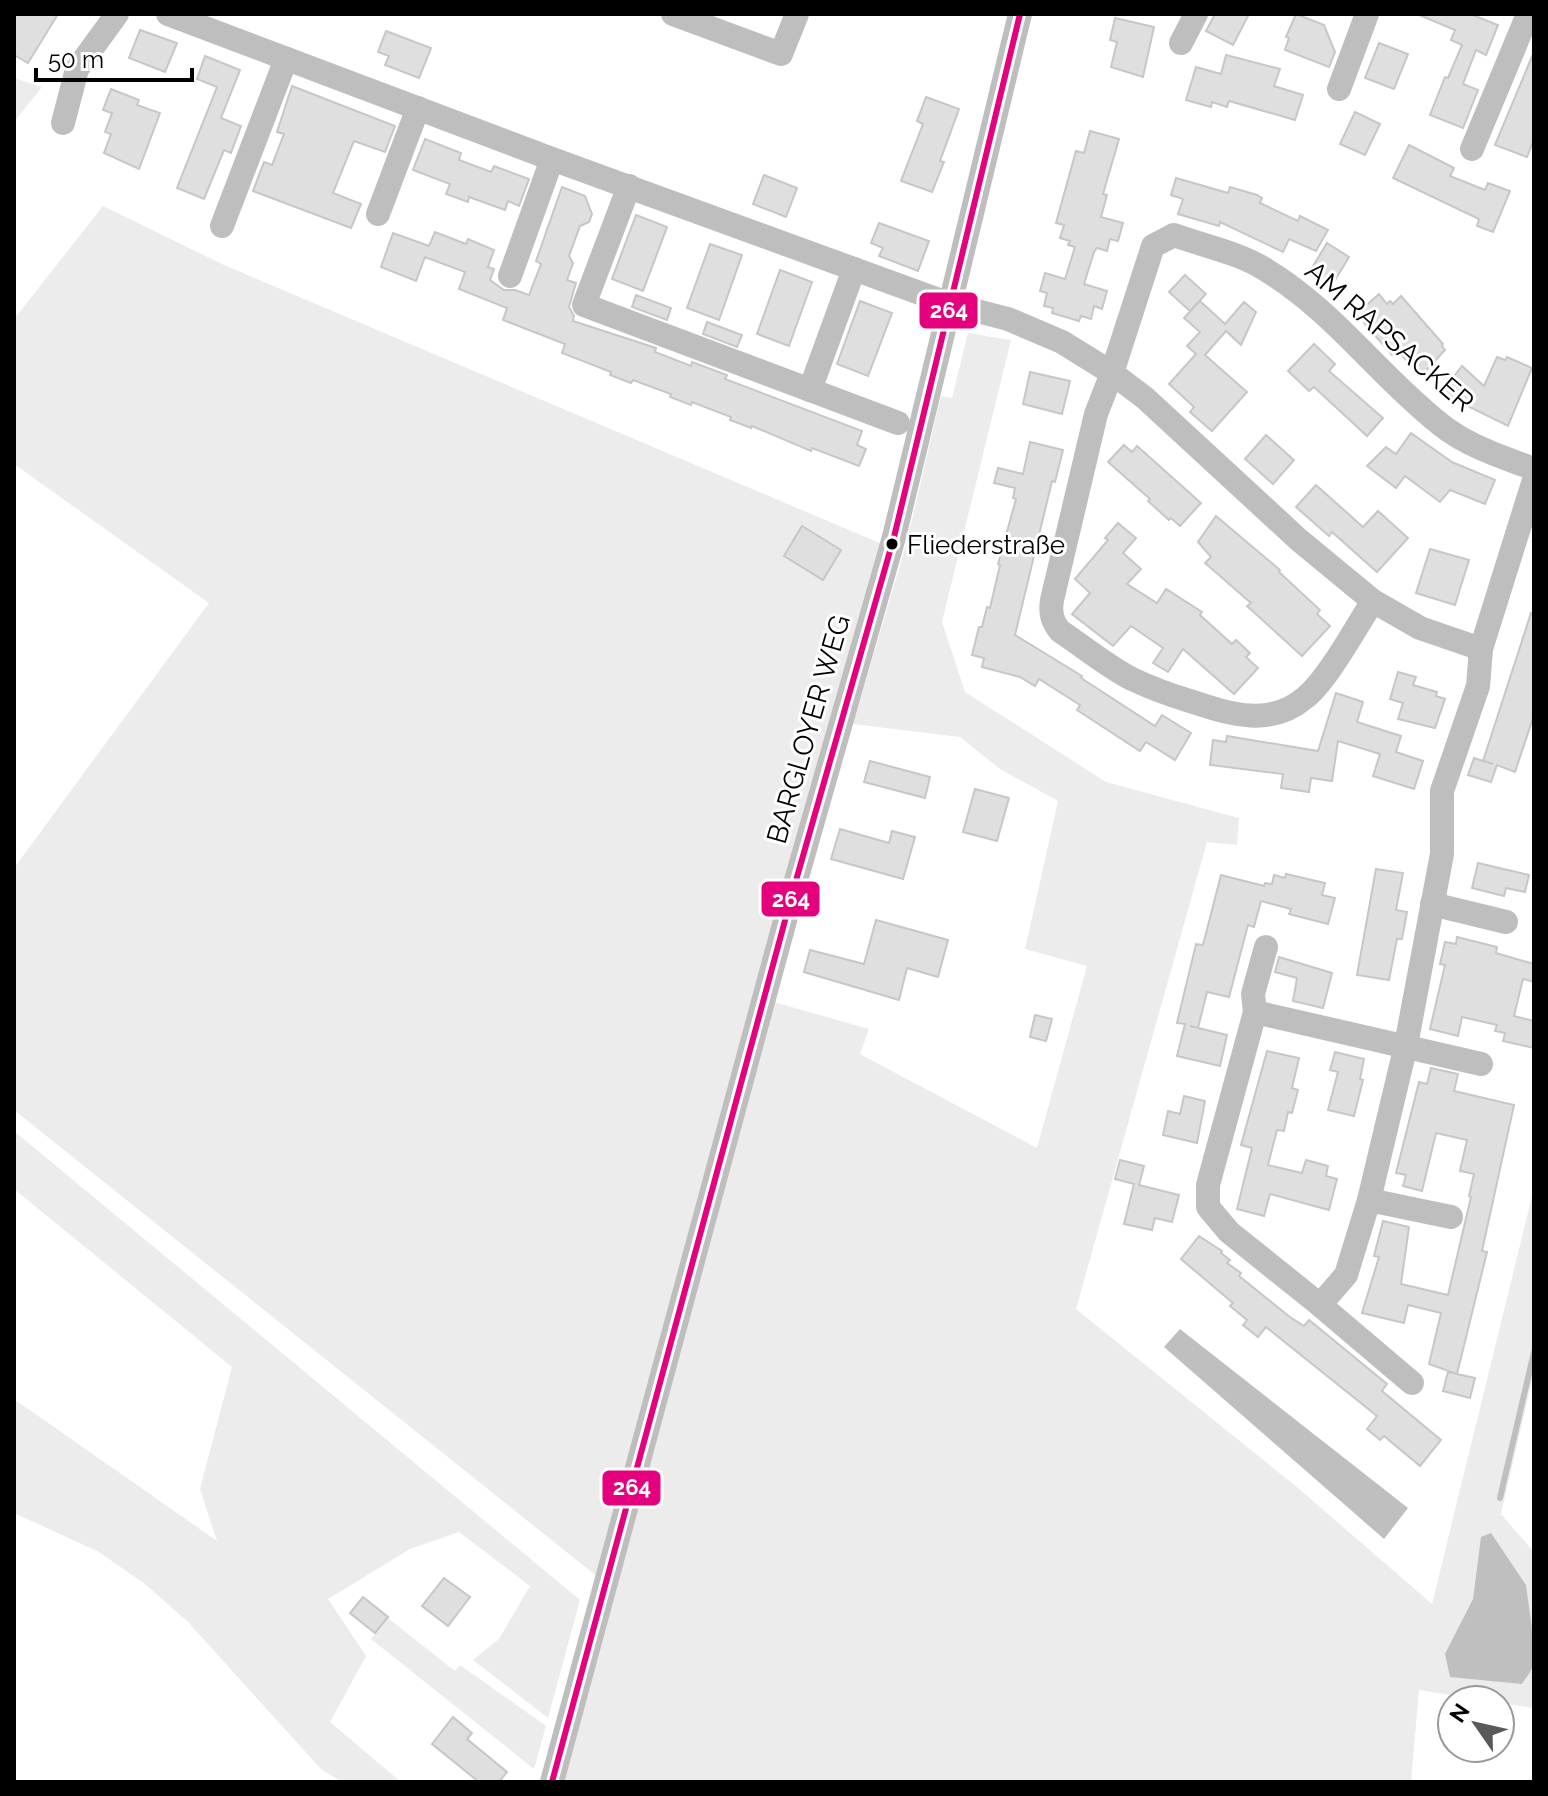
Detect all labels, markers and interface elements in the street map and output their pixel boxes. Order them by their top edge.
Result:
scale bar [36,32,192,82]
text: 50 m [48,45,104,74]
street label: AM RAPSACKER [1299,254,1481,419]
line badge: 264 [918,291,979,330]
text: 264 [930,297,968,323]
place label: Fliederstraße [907,530,1065,560]
marker: Fliederstraße [884,536,900,552]
street label: BARGLOYER WEG [760,611,857,847]
line badge: 264 [760,880,821,918]
text: 264 [772,886,810,912]
line badge: 264 [601,1469,662,1507]
text: 264 [613,1474,651,1500]
north arrow [1436,1684,1516,1764]
text: N [1444,1699,1475,1727]

